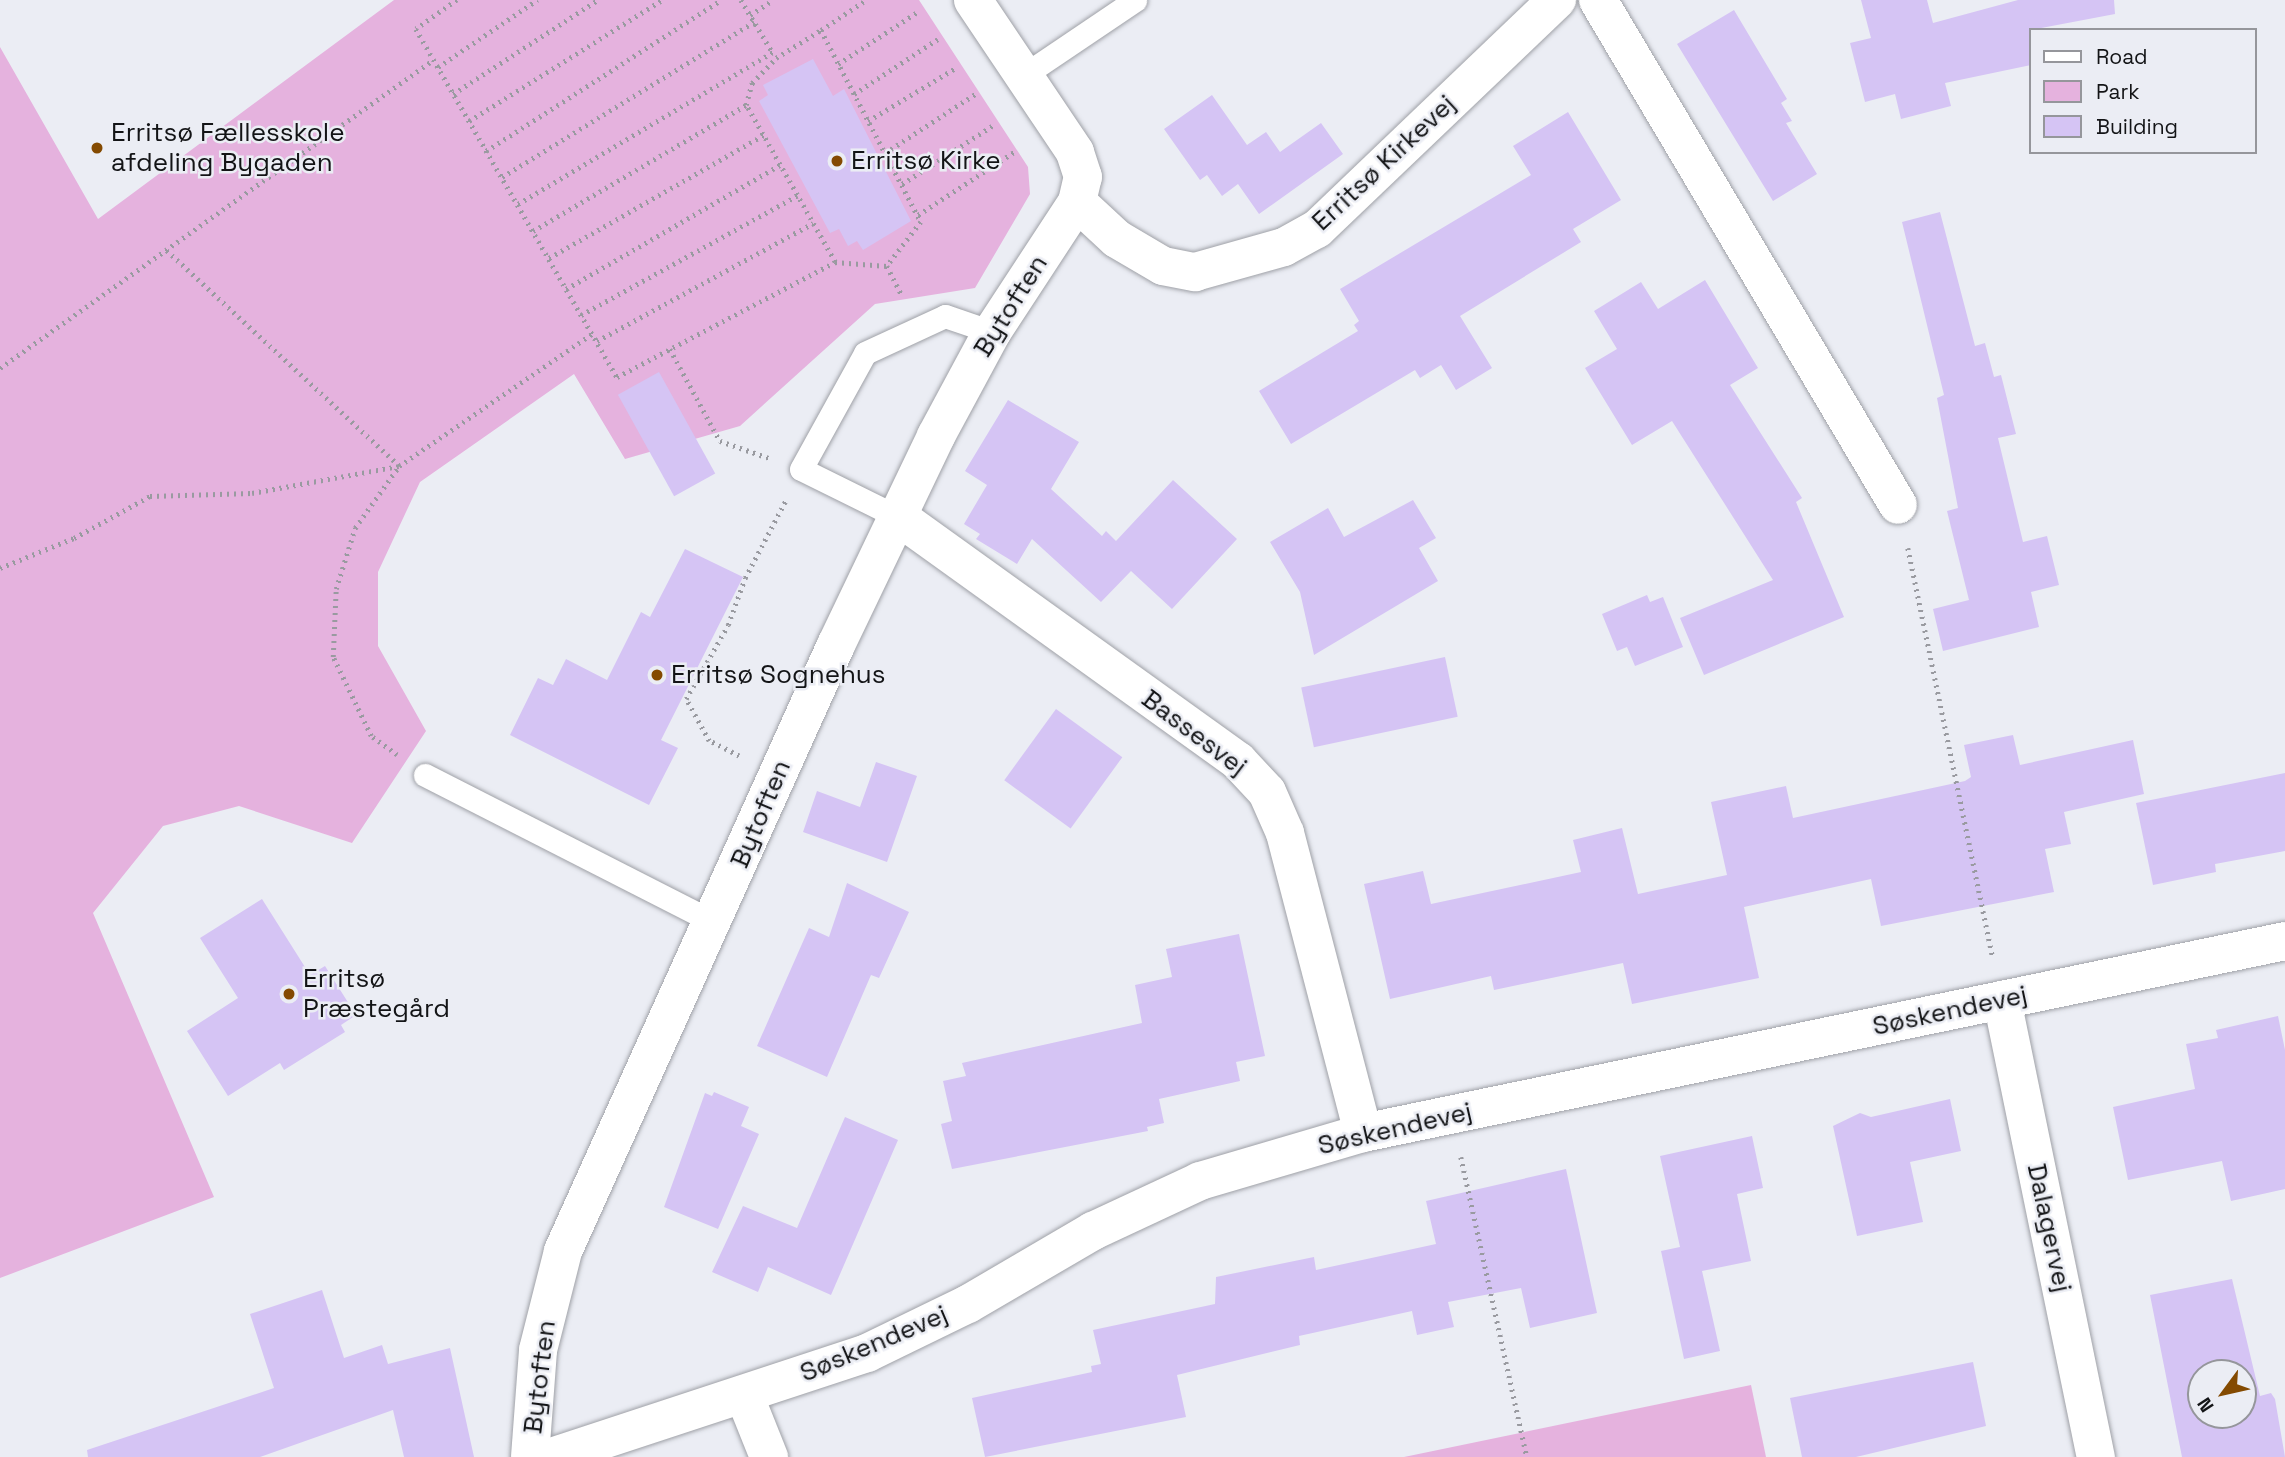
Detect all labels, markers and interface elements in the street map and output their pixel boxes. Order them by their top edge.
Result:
legend [2030,28,2257,154]
text: Road [2096,43,2148,70]
text: Park [2096,78,2140,105]
street label: Erritsø Kirkevej [1306,89,1462,237]
text: Building [2096,113,2178,140]
place label: Erritsø Fællesskole afdeling Bygaden [111,117,345,178]
marker: Erritsø Fællesskole afdeling Bygaden [89,140,105,156]
place label: Erritsø Kirke [851,145,1001,177]
marker: Erritsø Kirke [829,153,845,169]
street label: Bytoften [968,249,1054,363]
place label: Erritsø Sognehus [671,659,885,691]
marker: Erritsø Sognehus [649,667,665,683]
street label: Bassesvej [1135,683,1253,783]
street label: Bytoften [724,755,798,873]
place label: Erritsø Præstegård [303,963,450,1024]
street label: Søskendevej [1870,979,2030,1043]
marker: Erritsø Præstegård [281,986,297,1002]
street label: Søskendevej [1315,1096,1475,1162]
street label: Dalagervej [2020,1161,2078,1295]
street label: Søskendevej [796,1299,952,1389]
street label: Bytoften [518,1319,562,1435]
north arrow [2187,1359,2257,1429]
text: N [2192,1392,2220,1417]

